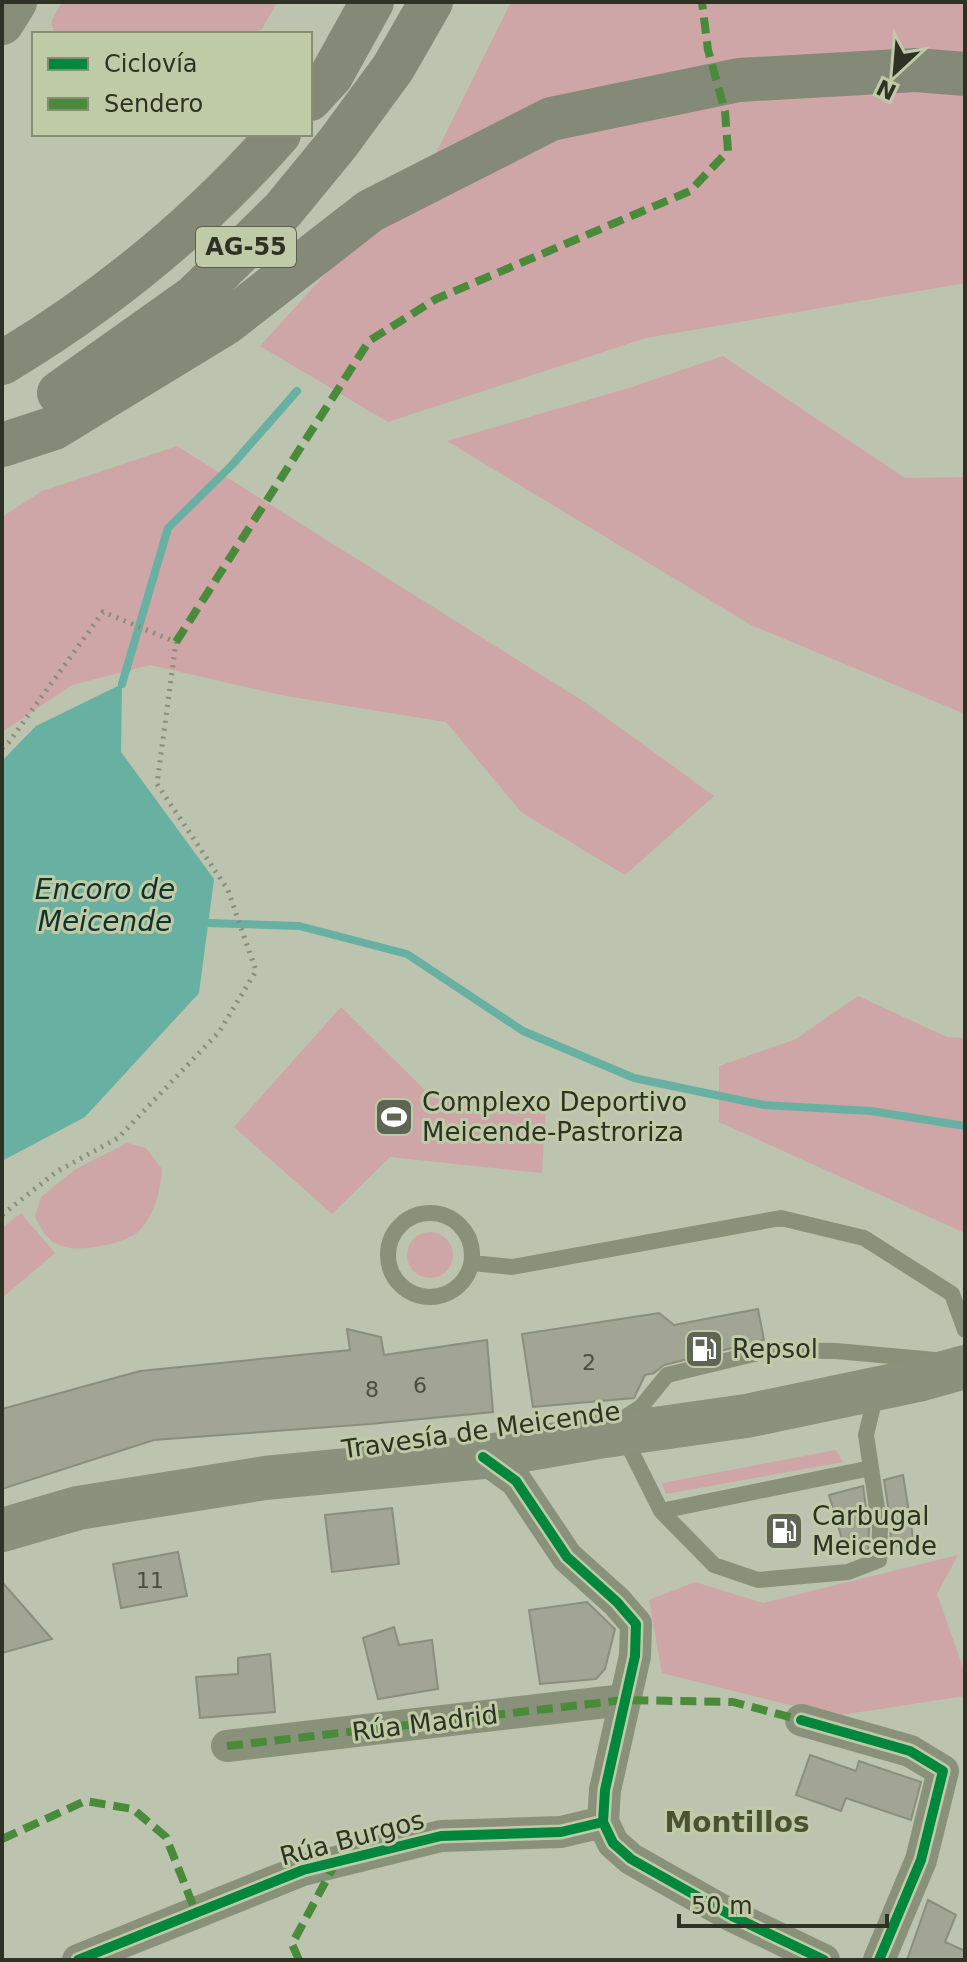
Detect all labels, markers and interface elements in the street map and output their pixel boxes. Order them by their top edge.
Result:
legend [32,32,312,136]
north arrow [855,32,935,112]
text: Ciclovía [104,50,198,78]
text: N [873,74,900,105]
text: Sendero [104,90,203,118]
road number: AG-55 [196,227,296,267]
water label: Encoro de Meicende [35,873,175,938]
place label: Complexo Deportivo Meicende-Pastroriza [422,1087,687,1147]
sports icon: Complexo Deportivo Meicende-Pastroriza [373,1096,415,1138]
fuel station icon: Repsol [683,1328,725,1370]
place label: Repsol [732,1334,818,1364]
house number: 2 [582,1350,596,1375]
house number: 6 [413,1373,427,1398]
house number: 8 [365,1377,379,1402]
street label: Travesía de Meicende [339,1396,622,1465]
place label: Carbugal Meicende [812,1501,937,1561]
fuel station icon: Carbugal Meicende [763,1510,805,1552]
house number: 11 [136,1568,164,1593]
street label: Rúa Madrid [350,1699,500,1747]
street label: Rúa Burgos [277,1804,427,1872]
district label: Montillos [664,1806,810,1839]
scale bar [679,1878,887,1928]
text: 50 m [691,1892,753,1920]

